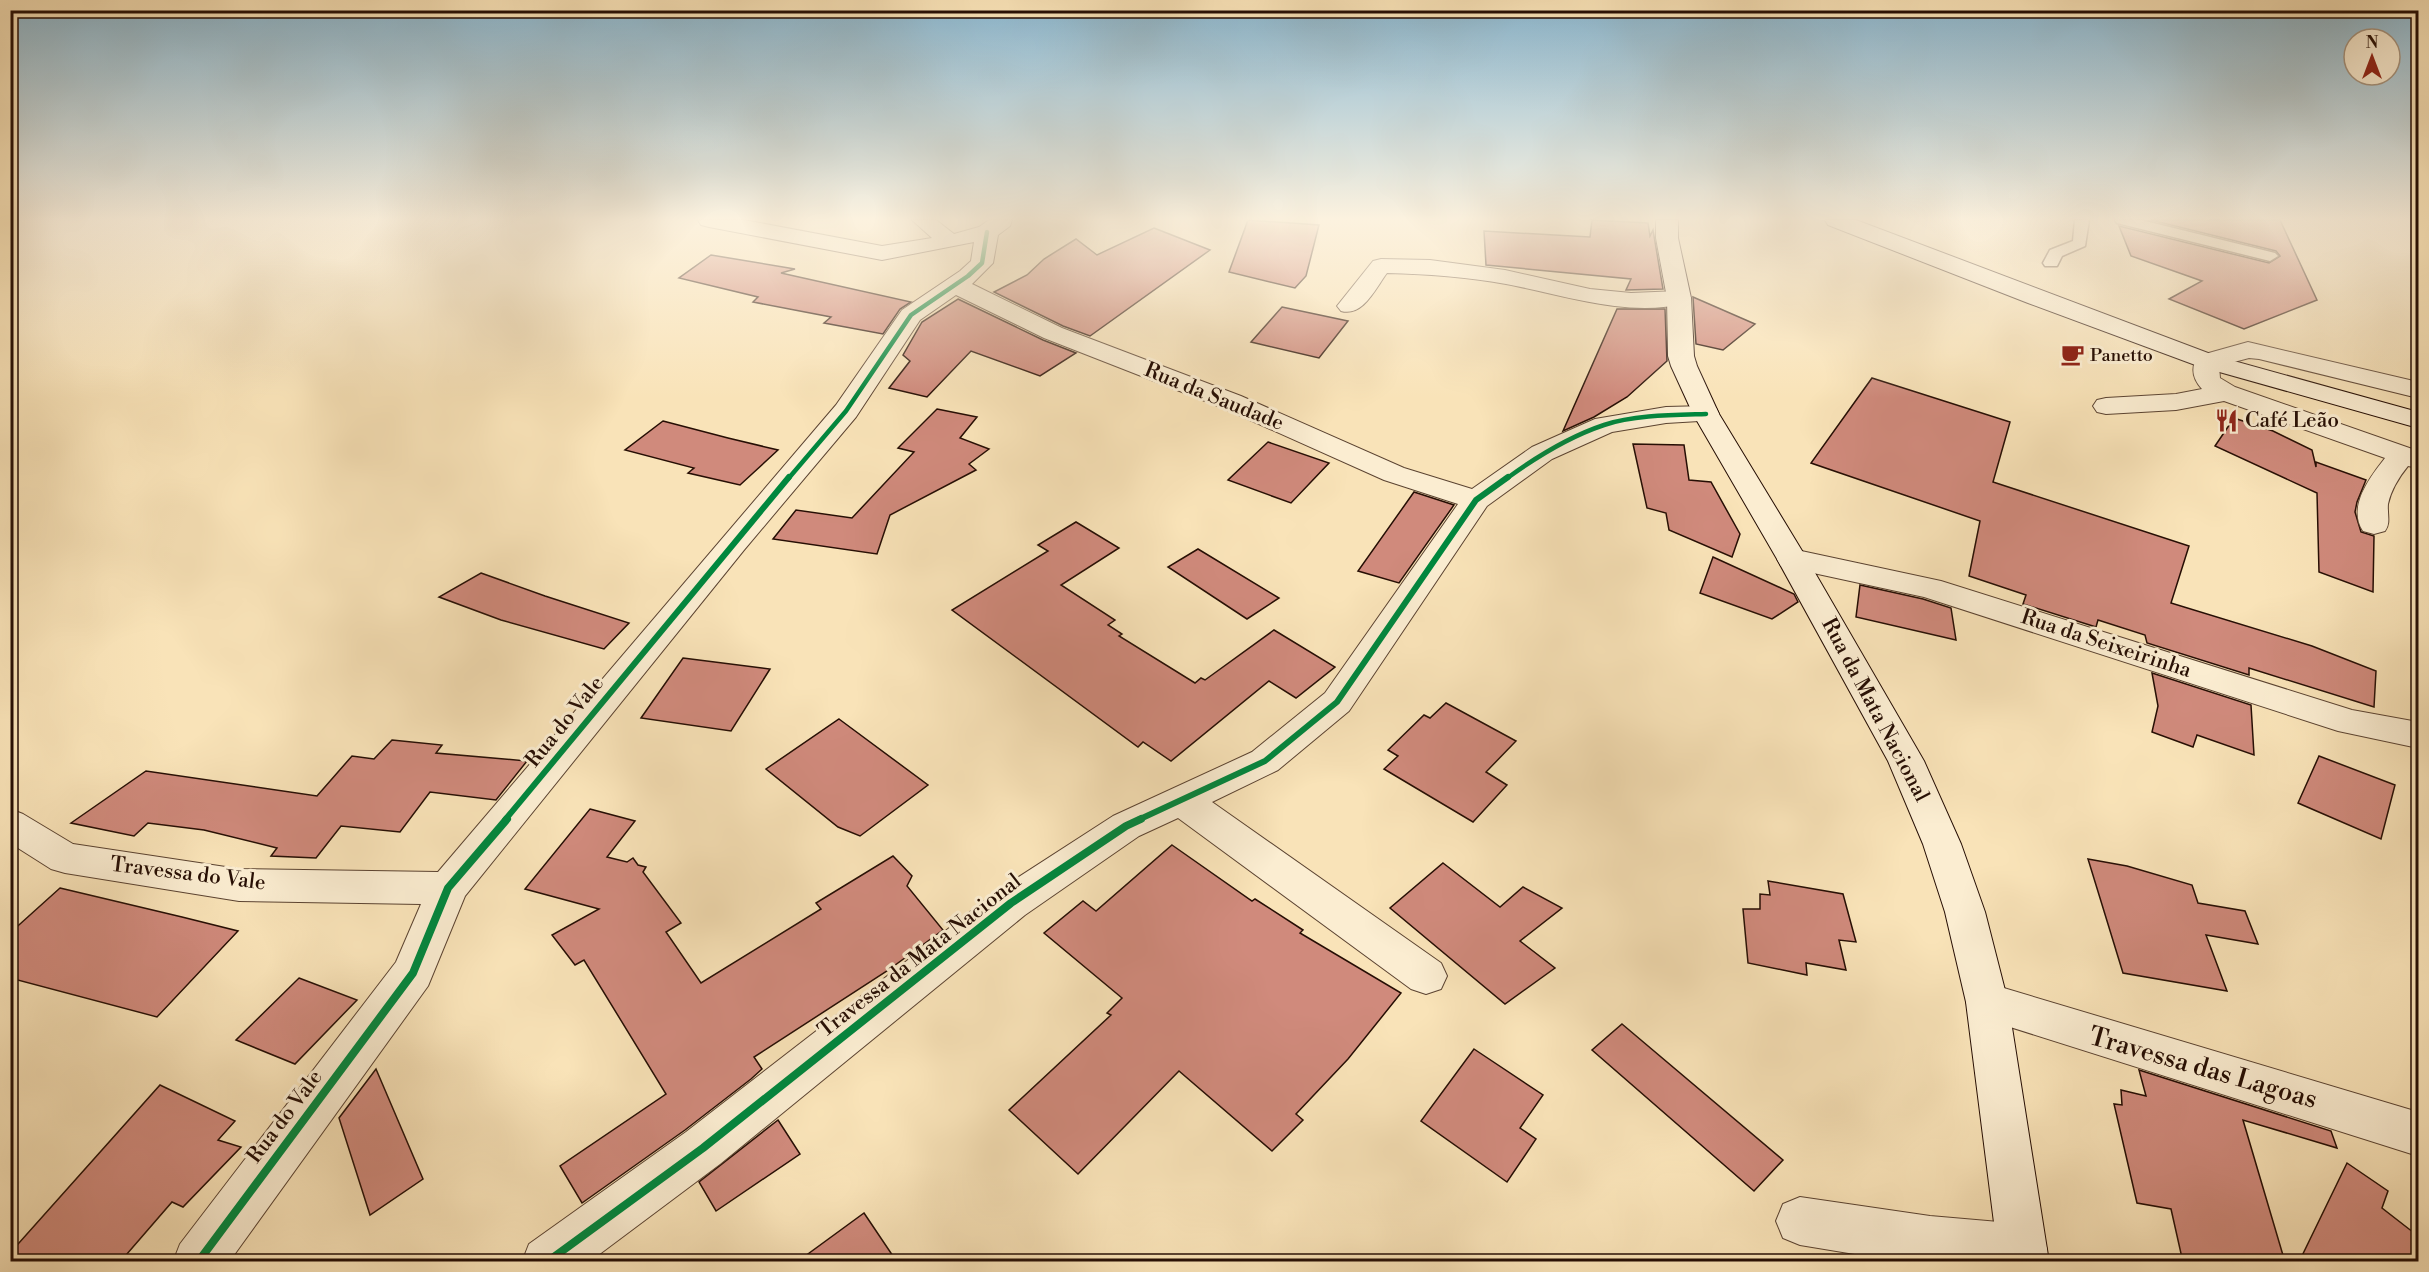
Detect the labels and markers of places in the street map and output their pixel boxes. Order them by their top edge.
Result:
cafe icon: Panetto [2059,342,2085,368]
place label: Panetto [2090,344,2153,367]
restaurant icon: Café Leão [2214,408,2240,434]
place label: Café Leão [2245,408,2339,434]

